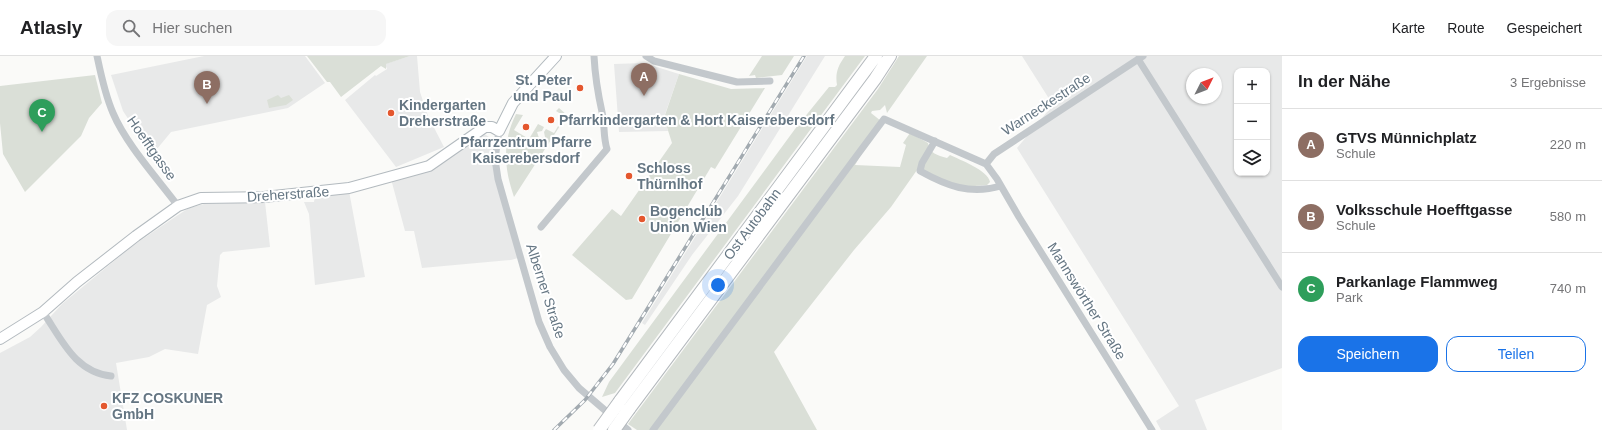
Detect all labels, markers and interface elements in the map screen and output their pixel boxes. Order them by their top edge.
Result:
search box [106,10,386,46]
text: Atlasly [20,17,82,38]
icon: search [120,17,142,39]
text: Hier suchen [152,19,232,36]
text: Karte [1392,20,1425,36]
text: Route [1447,20,1485,36]
text: Gespeichert [1507,20,1582,36]
pin: A [631,63,657,96]
north arrow [1186,68,1222,104]
map controls [1234,68,1270,176]
button: + [1234,68,1270,104]
street label: Warneckestraße [999,69,1093,139]
pin: B [194,71,220,104]
place label: St. Peter und Paul [513,72,573,104]
text: In der Nähe [1298,72,1391,91]
text: 3 Ergebnisse [1510,75,1586,90]
marker: St. Peter und Paul [575,83,585,93]
place label: Kindergarten Dreherstraße [399,97,486,129]
pin: C [29,99,55,132]
button: − [1234,104,1270,140]
marker: Kindergarten Dreherstraße [386,108,396,118]
place label: Pfarrkindergarten & Hort Kaiserebersdorf [559,112,835,128]
street label: Hoefftgasse [124,113,180,183]
marker: Pfarrkindergarten & Hort Kaiserebersdorf [546,115,556,125]
marker: Pfarrzentrum Pfarre Kaiserebersdorf [521,122,531,132]
text: GTVS Münnichplatz [1336,129,1477,146]
place label: Pfarrzentrum Pfarre Kaiserebersdorf [460,134,592,166]
text: A [1306,137,1316,152]
text: 220 m [1550,137,1586,152]
button: layers [1234,140,1270,176]
text: Schule [1336,146,1376,161]
place label: Schloss Thürnlhof [637,160,703,192]
marker: Schloss Thürnlhof [624,171,634,181]
street label: Dreherstraße [246,183,330,205]
street label: Ost Autobahn [720,185,784,263]
text: Volksschule Hoefftgasse [1336,201,1512,218]
place label: Bogenclub Union Wien [650,203,727,235]
text: B [1306,209,1316,224]
text: 580 m [1550,209,1586,224]
marker: Bogenclub Union Wien [637,214,647,224]
text: Schule [1336,218,1376,233]
street label: Mannswörther Straße [1045,240,1130,362]
street label: Alberner Straße [523,242,569,341]
text: Parkanlage Flammweg [1336,273,1498,290]
your location [708,275,728,295]
text: C [1306,281,1316,296]
text: 740 m [1550,281,1586,296]
text: Park [1336,290,1363,305]
button: Speichern [1298,336,1438,372]
button: Teilen [1446,336,1586,372]
place label: KFZ COSKUNER GmbH [112,390,223,422]
marker: KFZ COSKUNER GmbH [99,401,109,411]

